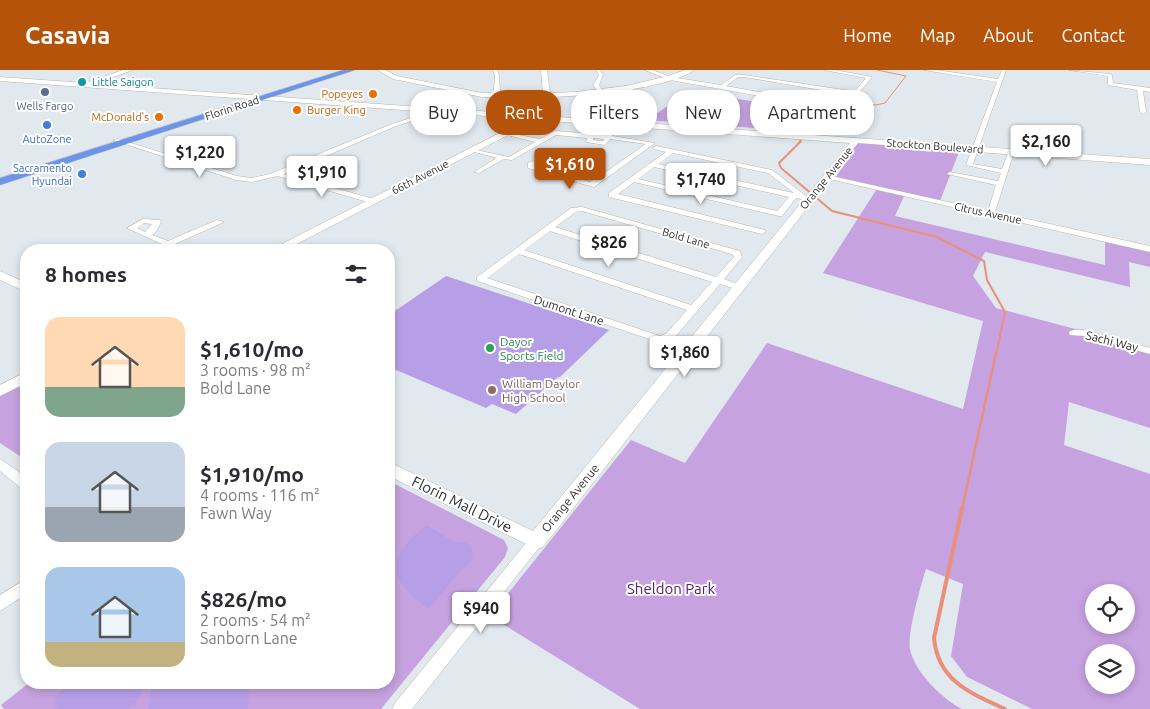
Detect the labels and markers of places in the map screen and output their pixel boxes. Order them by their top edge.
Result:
marker: Little Saigon [76,76,88,88]
place label: Little Saigon [92,76,154,88]
marker: Wells Fargo [39,86,51,98]
place label: Popeyes [321,88,363,100]
marker: Popeyes [367,88,379,100]
place label: Wells Fargo [16,100,74,112]
marker: Burger King [291,104,303,116]
place label: Burger King [307,104,366,116]
place label: McDonald's [91,111,149,123]
marker: McDonald's [153,111,165,123]
marker: AutoZone [41,119,53,131]
pin: $2,160 [1005,124,1087,167]
place label: AutoZone [22,133,72,145]
pin: $1,220 [159,136,241,178]
pin: $1,610 [529,148,611,190]
pin: $1,910 [281,156,363,198]
place label: Sacramento Hyundai [13,162,72,187]
pin: $1,740 [660,162,742,205]
marker: Sacramento Hyundai [76,168,88,180]
pin: $826 [579,226,639,268]
place label: Dayor Sports Field [500,335,564,362]
pin: $1,860 [644,336,726,378]
marker: Dayor Sports Field [484,342,496,354]
place label: William Daylor High School [502,377,580,404]
marker: William Daylor High School [486,384,498,396]
pin: $940 [451,592,511,634]

